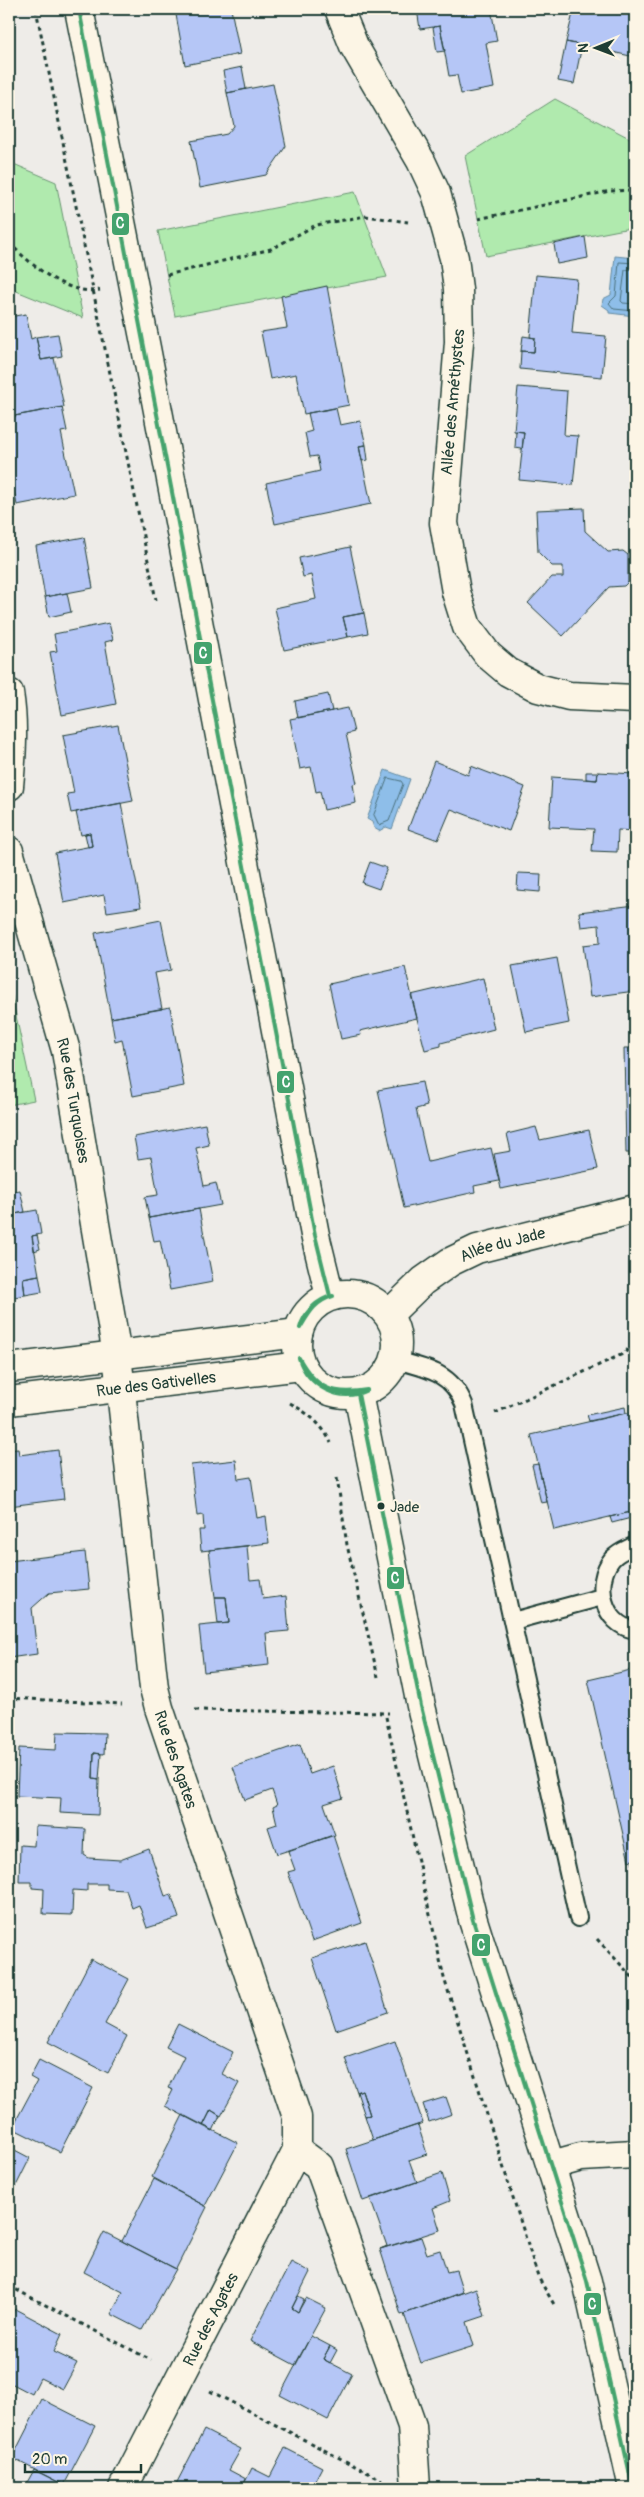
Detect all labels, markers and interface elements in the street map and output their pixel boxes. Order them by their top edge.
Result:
north arrow [572,22,622,72]
text: N [575,43,592,53]
line badge: C [111,212,130,236]
text: C [116,215,125,232]
street label: Allée des Améthystes [437,328,469,476]
line badge: C [193,641,213,665]
text: C [199,645,208,662]
street label: Rue des Turquoises [52,1036,94,1165]
line badge: C [276,1070,295,1094]
text: C [282,1074,291,1091]
street label: Allée du Jade [456,1223,547,1267]
street label: Rue des Gativelles [95,1367,217,1401]
place label: Jade [390,1498,420,1517]
marker: Jade [376,1501,386,1511]
line badge: C [386,1566,405,1590]
text: C [391,1570,400,1587]
street label: Rue des Agates [150,1708,201,1811]
line badge: C [471,1933,491,1957]
text: C [477,1937,486,1954]
street label: Rue des Agates [179,2269,243,2369]
line badge: C [583,2292,602,2316]
text: C [588,2296,597,2313]
scale bar [25,2442,141,2474]
text: 20 m [32,2450,67,2469]

